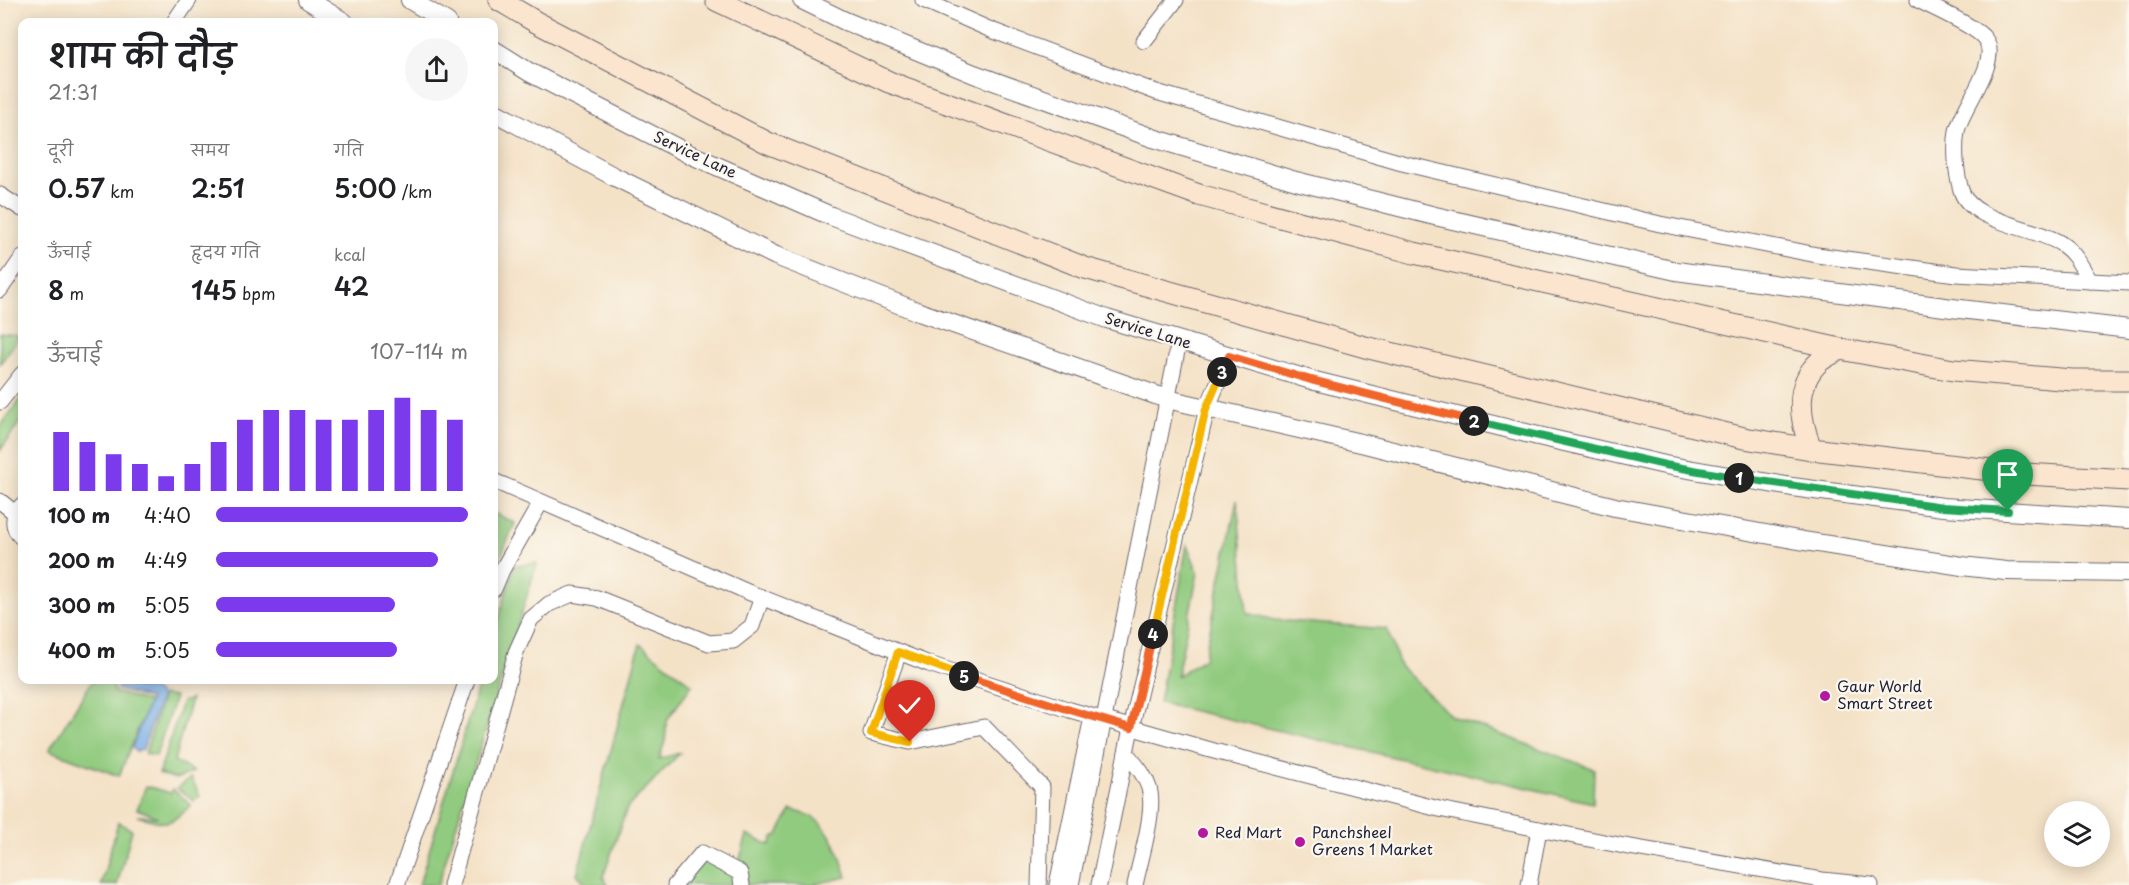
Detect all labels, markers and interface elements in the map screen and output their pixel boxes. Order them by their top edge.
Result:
text: शाम की दौड़ [48,29,236,79]
button: share [405,38,468,101]
text: 21:31 [48,77,98,107]
street label: Service Lane [650,124,741,183]
text: दूरी [48,137,73,161]
text: समय [191,137,229,161]
text: गति [334,137,363,161]
text: 0.57 [48,168,105,207]
text: 2:51 [191,168,245,207]
text: 5:00 [334,168,396,207]
text: km [105,179,134,203]
text: /km [396,179,432,203]
text: ऊँचाई [48,239,91,263]
text: हृदय गति [191,239,260,263]
text: kcal [334,242,366,266]
text: 42 [334,266,369,305]
text: 8 [48,270,64,309]
text: 145 [191,270,237,309]
text: m [64,281,84,305]
text: bpm [237,281,276,305]
street label: Service Lane [1102,305,1195,354]
text: 107–114 m [370,336,468,366]
text: ऊँचाई [48,339,102,369]
pin: 3 [1207,357,1237,387]
text: 3 [1217,360,1227,384]
pin: 2 [1459,406,1489,436]
text: 2 [1468,409,1480,433]
pin [1982,449,2033,511]
icon: arrive [1991,458,2024,491]
pin: 1 [1724,463,1754,493]
text: 1 [1735,466,1743,490]
text: 100 m [48,500,110,530]
text: 4:40 [144,500,191,530]
text: 200 m [48,545,115,575]
text: 4:49 [144,545,187,575]
text: 300 m [48,590,116,620]
text: 5:05 [144,590,190,620]
pin: 4 [1138,619,1168,649]
text: 4 [1148,622,1158,646]
text: 400 m [48,635,116,665]
text: 5:05 [144,635,190,665]
pin: 5 [949,661,979,691]
text: 5 [959,664,969,688]
place label: Gaur World Smart Street [1837,674,1933,714]
pin [884,680,935,742]
icon: check [893,689,926,722]
marker: Gaur World Smart Street [1818,689,1832,703]
map controls [2044,801,2110,867]
button: layers [2044,801,2110,867]
place label: Red Mart [1215,820,1282,843]
place label: Panchsheel Greens 1 Market [1312,820,1433,860]
marker: Red Mart [1196,826,1210,840]
marker: Panchsheel Greens 1 Market [1293,835,1307,849]

